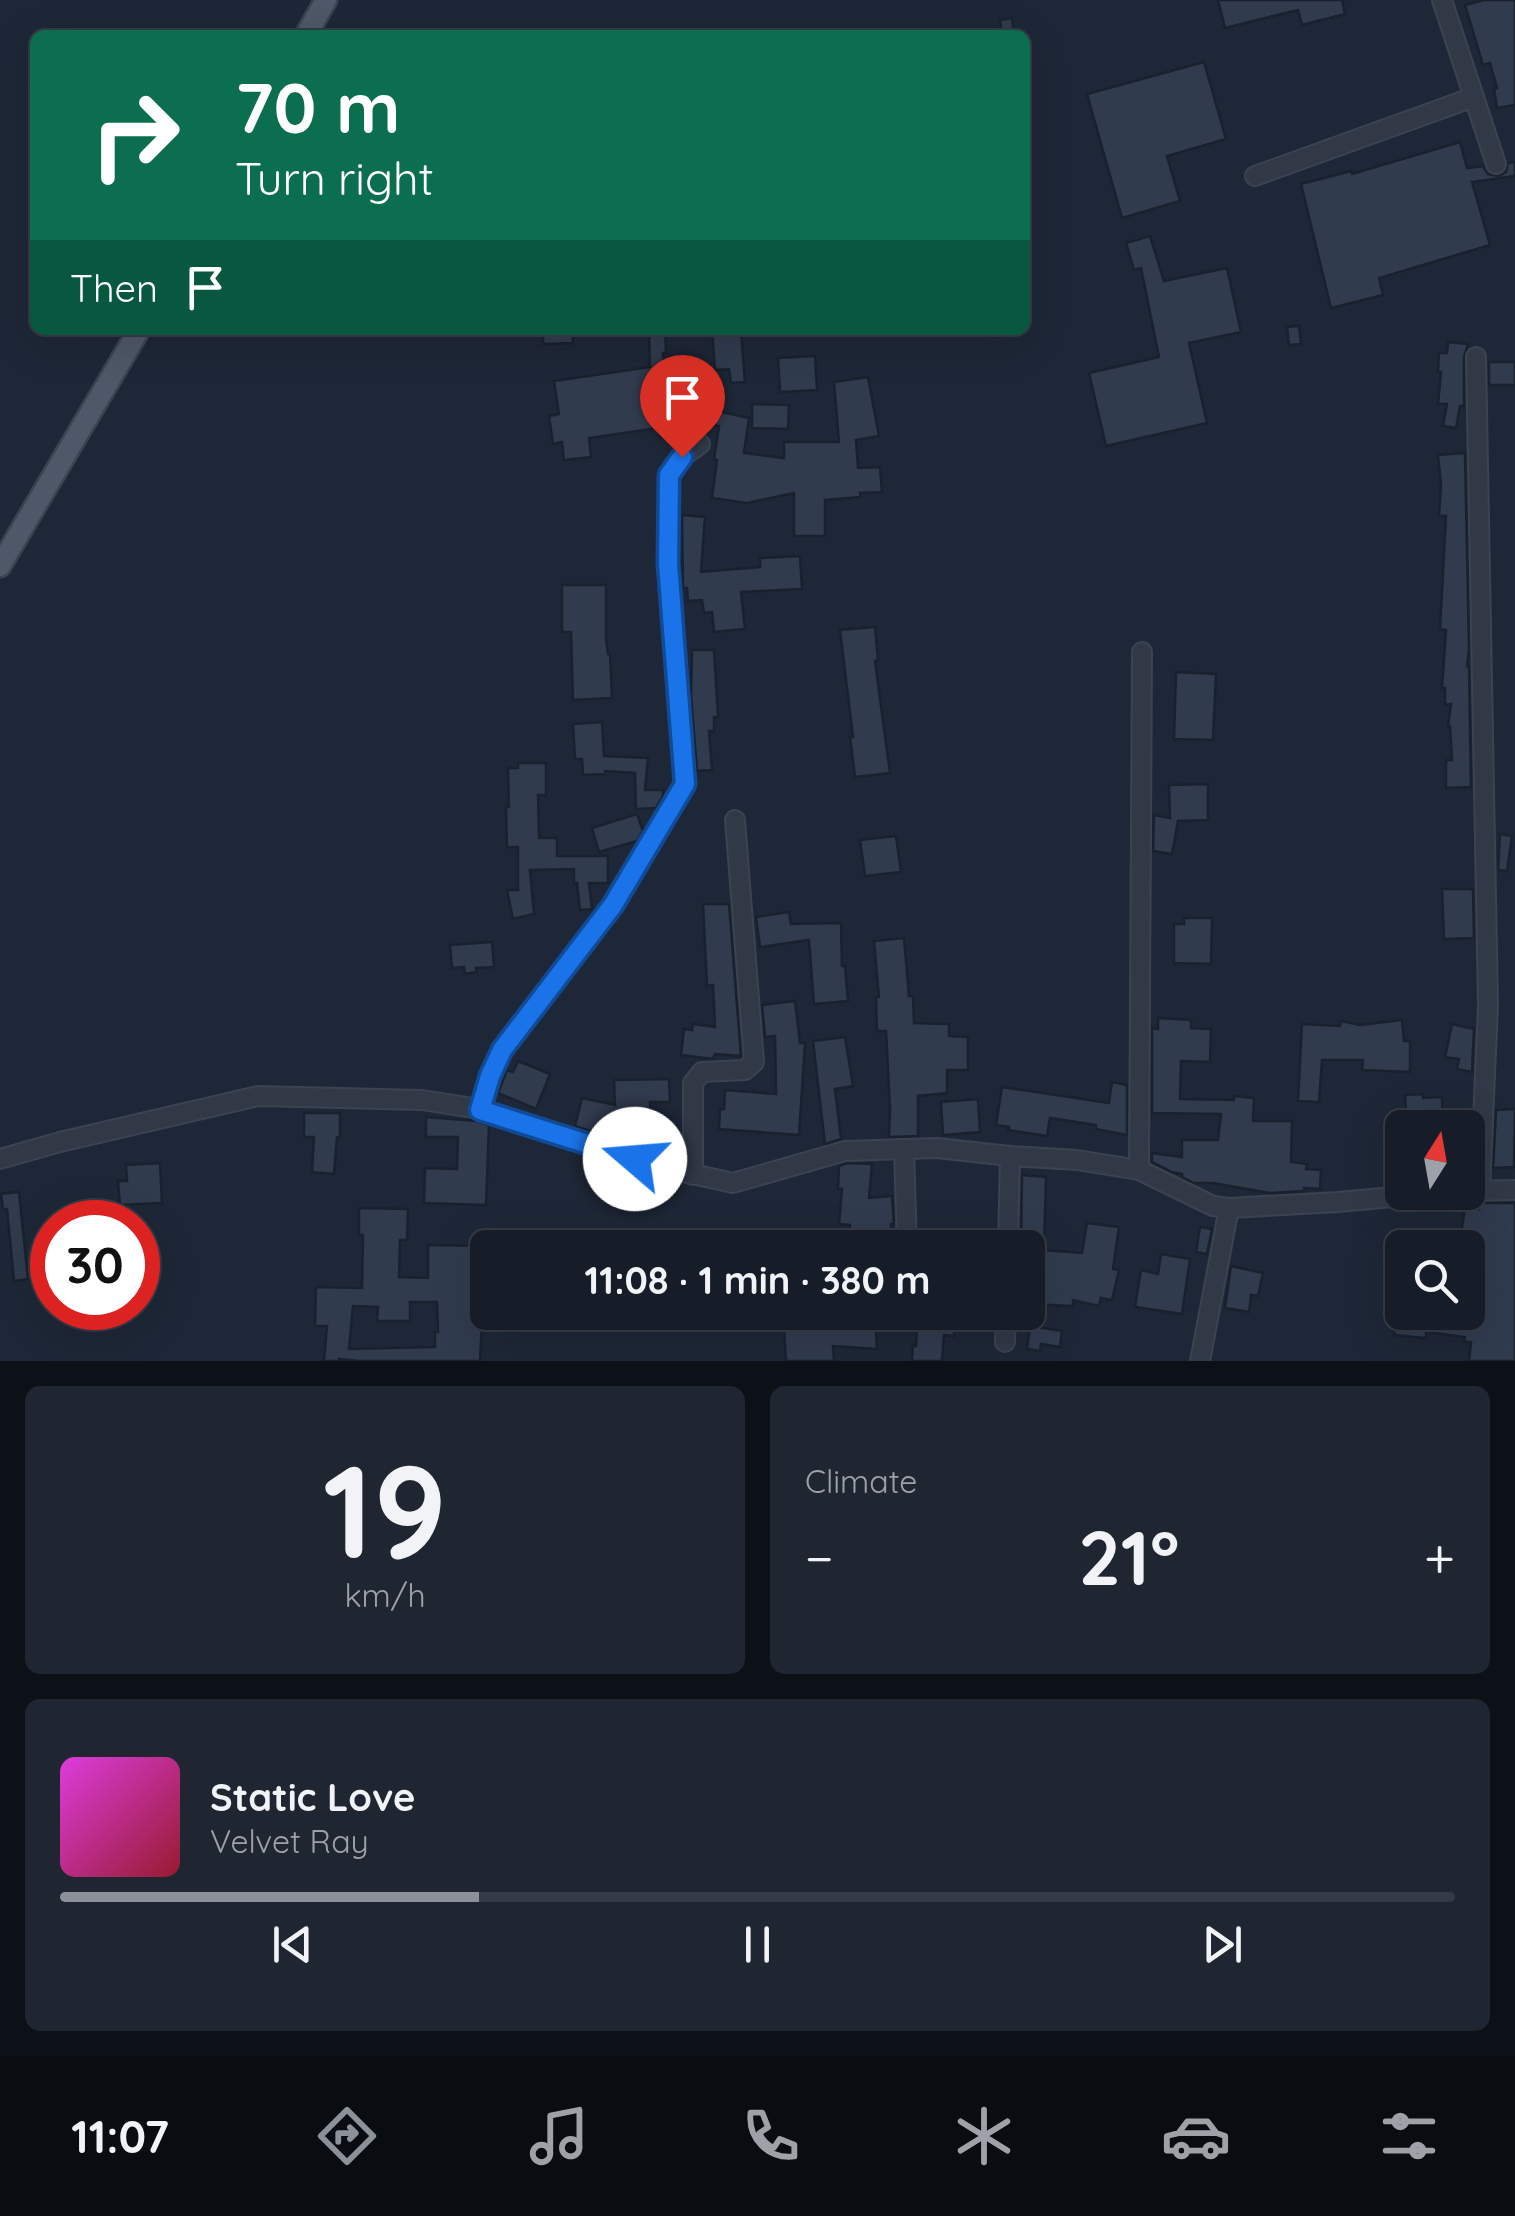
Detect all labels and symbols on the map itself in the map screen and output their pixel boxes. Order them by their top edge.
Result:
pin [640,355,725,458]
position arrow [583,1107,687,1211]
north arrow [1385,1110,1485,1210]
speed limit sign: 30 [30,1200,160,1330]

